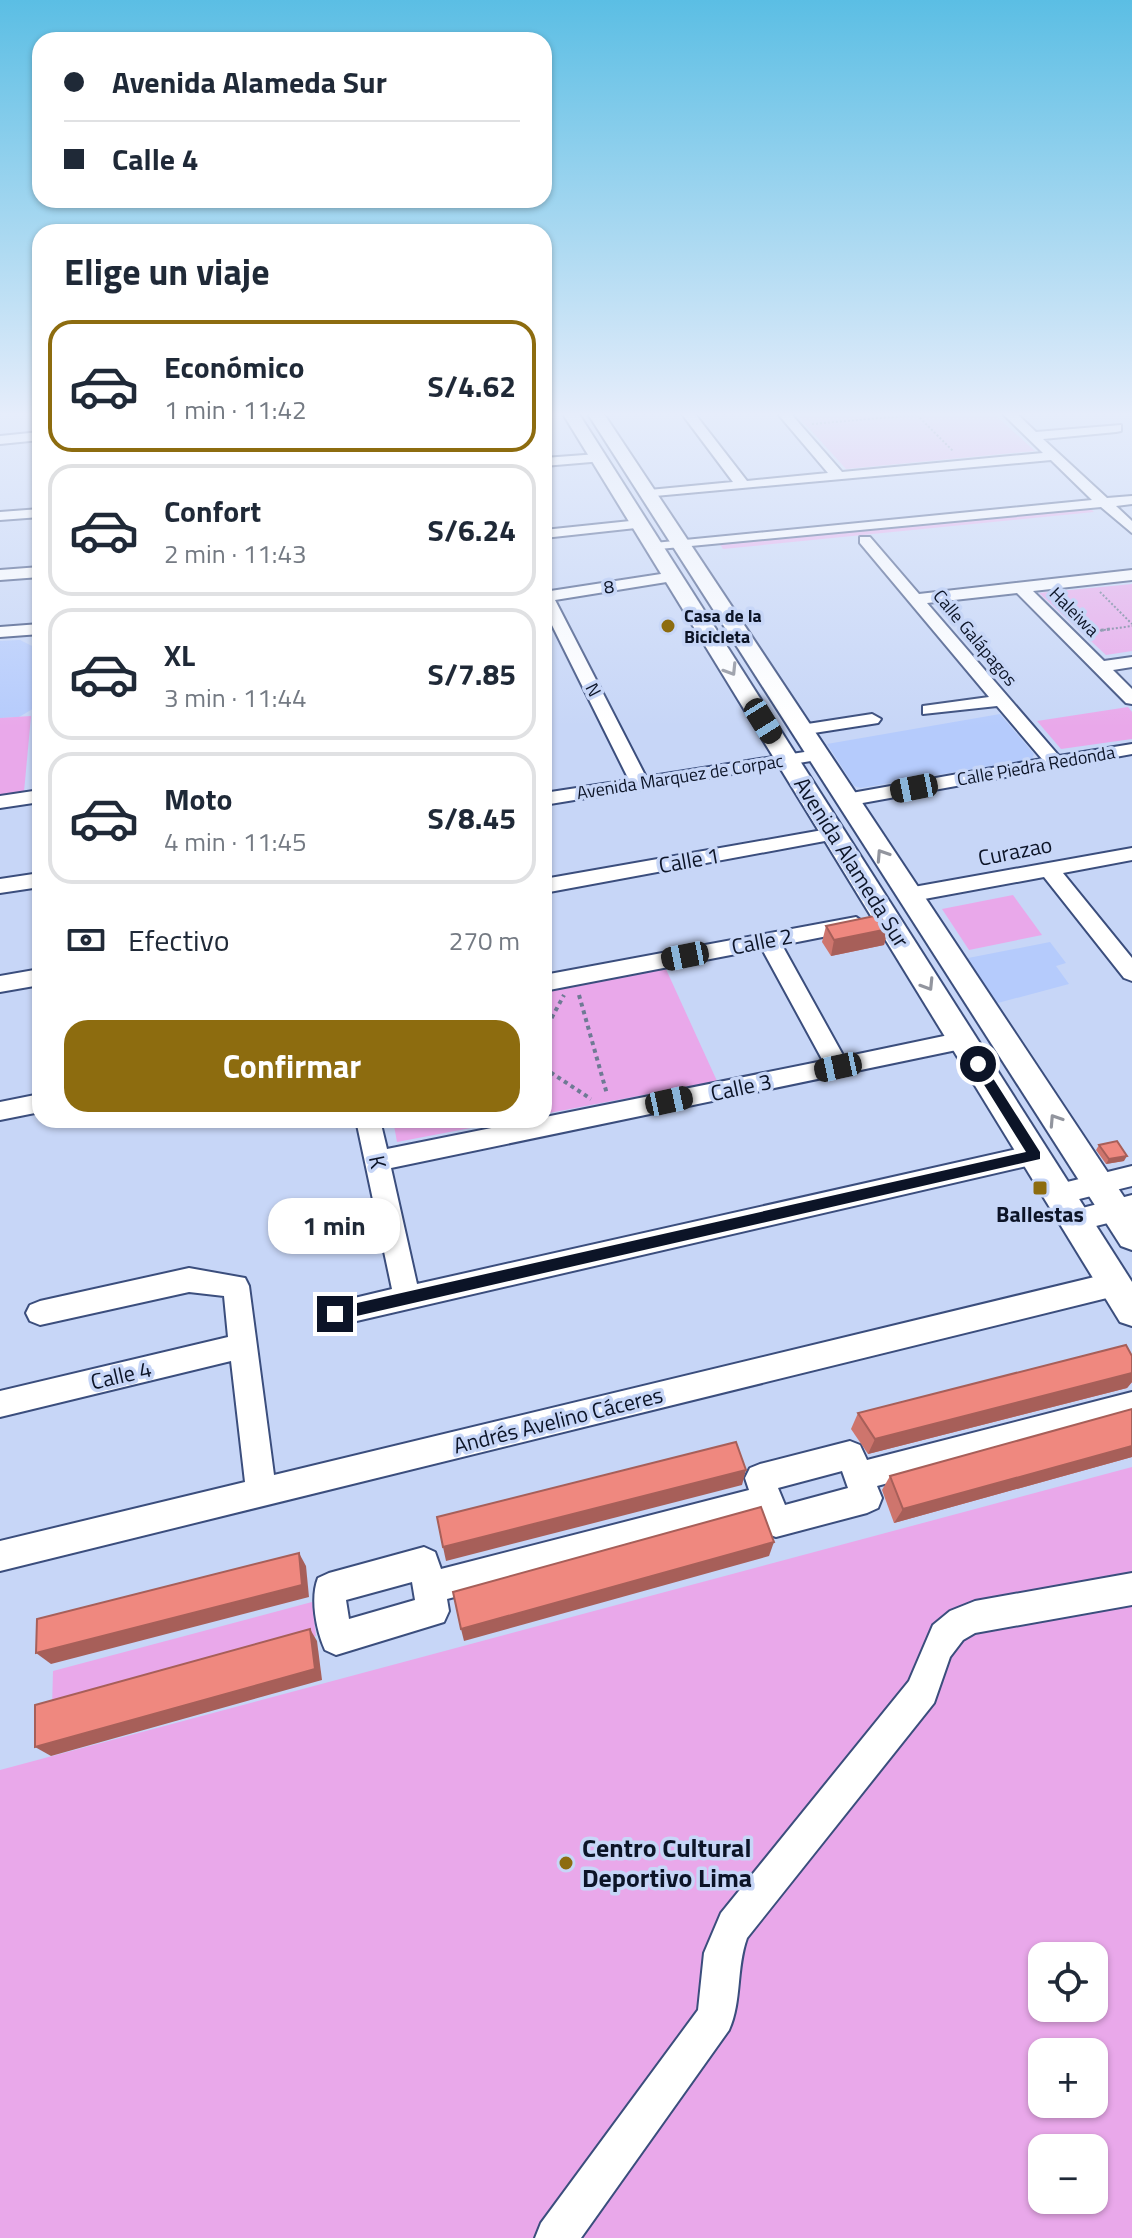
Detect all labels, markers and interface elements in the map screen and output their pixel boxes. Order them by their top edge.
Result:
text: Avenida Alameda Sur [112,59,387,105]
text: Calle 4 [112,136,199,182]
text: Elige un viaje [64,244,270,299]
text: Económico [164,344,304,390]
icon: car [68,350,140,422]
text: S/4.62 [428,363,516,409]
text: 1 min · 11:42 [164,390,307,429]
text: Confort [164,488,261,534]
icon: car [68,494,140,566]
text: S/6.24 [428,507,516,553]
text: 2 min · 11:43 [164,534,307,573]
street label: 8 [602,572,616,601]
street label: Haleiwa [1043,581,1105,643]
street label: Calle Galápagos [927,583,1024,692]
place label: Casa de la Bicicleta [684,602,762,650]
marker: Casa de la Bicicleta [659,617,677,635]
text: XL [164,632,195,678]
icon: car [68,638,140,710]
text: S/7.85 [428,651,516,697]
one-way arrow [722,661,737,676]
text: 3 min · 11:44 [164,678,307,717]
street label: N [579,678,608,701]
car [740,694,786,748]
street label: Calle Piedra Redonda [955,738,1117,793]
street label: Avenida Marquez de Corpac [575,747,785,806]
street label: Avenida Alameda Sur [786,770,918,954]
car [888,772,940,804]
text: Moto [164,776,232,822]
icon: car [68,782,140,854]
text: S/8.45 [428,795,516,841]
text: 4 min · 11:45 [164,822,307,861]
street label: Curazao [975,827,1055,875]
street label: Calle 1 [656,838,722,882]
one-way arrow [876,849,891,864]
text: Efectivo [128,917,230,963]
icon: cash [64,918,108,962]
street label: Calle 2 [729,918,795,964]
text: 270 m [449,921,520,960]
car [659,940,711,972]
one-way arrow [919,976,934,991]
button: Confirmar [64,1020,520,1112]
route start [960,1046,996,1082]
car [812,1050,864,1084]
street label: Calle 3 [707,1064,775,1110]
car [643,1084,695,1118]
one-way arrow [1050,1114,1065,1128]
street label: K [360,1152,396,1172]
marker: Ballestas [1031,1179,1049,1197]
place label: Ballestas [996,1197,1084,1231]
callout: 1 min [269,1198,401,1254]
text: 1 min [302,1206,366,1245]
route end [317,1296,353,1332]
street label: Calle 4 [87,1352,155,1398]
street label: Andrés Avelino Cáceres [450,1378,666,1462]
place label: Centro Cultural Deportivo Lima [582,1828,752,1897]
marker: Centro Cultural Deportivo Lima [557,1854,575,1872]
map controls [1028,1942,1108,2214]
button: locate [1028,1942,1108,2022]
button: + [1028,2038,1108,2118]
button: − [1028,2134,1108,2214]

